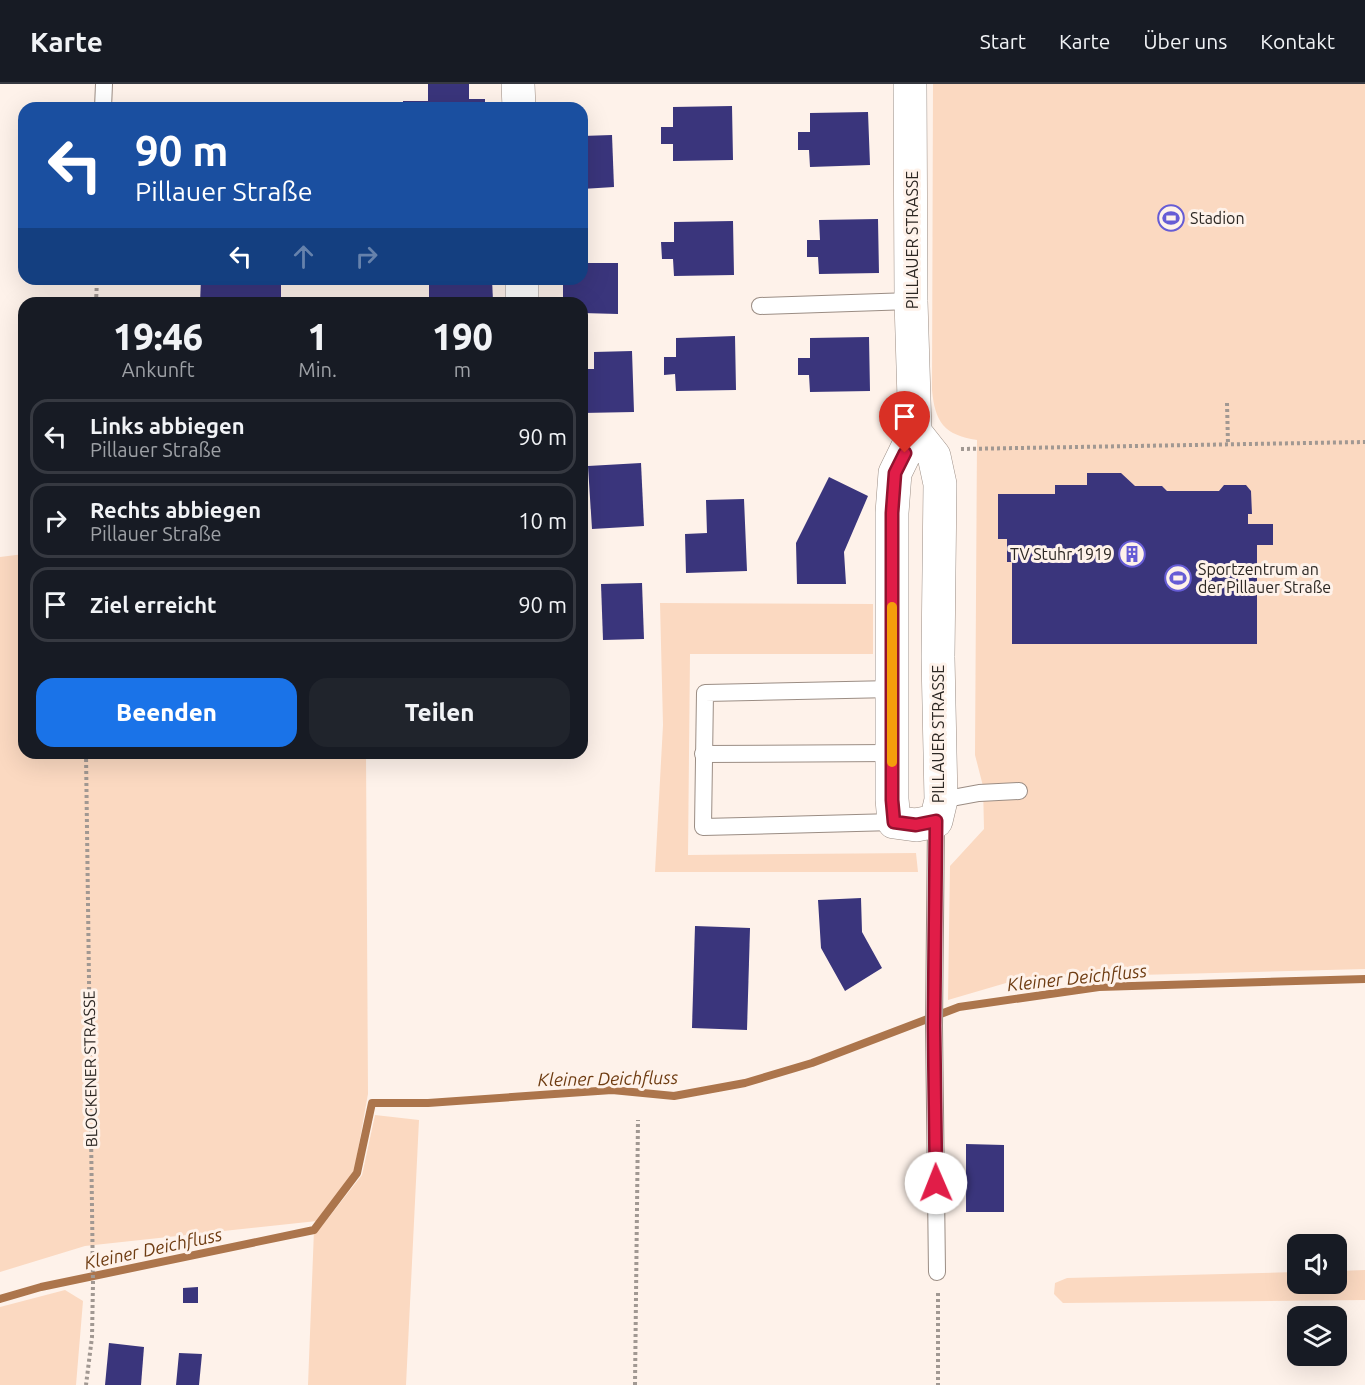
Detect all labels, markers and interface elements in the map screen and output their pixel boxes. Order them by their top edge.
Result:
text: Karte [30,26,103,57]
text: Start [980,29,1026,53]
text: Karte [1059,29,1110,53]
text: Über uns [1143,29,1227,53]
text: Kontakt [1260,29,1335,53]
icon: left [36,126,114,204]
text: 90 m [135,127,229,174]
street label: PILLAUER STRASSE [903,171,921,309]
text: Pillauer Straße [135,176,313,206]
sports icon: Stadion [1156,203,1186,233]
place label: Stadion [1190,209,1245,227]
icon: left [224,240,257,273]
icon: ahead [287,240,320,273]
icon: right [350,240,383,273]
text: 19:46 [113,316,203,357]
text: 1 [307,316,328,357]
text: 190 [432,316,493,357]
text: Ankunft [122,358,195,381]
text: Min. [298,358,337,381]
text: m [454,358,471,381]
pin [879,391,930,453]
icon: arrive [888,400,921,433]
text: Links abbiegen [90,413,245,438]
icon: left [39,420,72,453]
text: 90 m [518,424,567,449]
text: Pillauer Straße [90,438,222,461]
text: Rechts abbiegen [90,497,261,522]
icon: right [39,504,72,537]
text: 10 m [518,508,567,533]
text: Pillauer Straße [90,522,222,545]
building icon: TV Stuhr 1919 [1117,539,1147,569]
place label: TV Stuhr 1919 [1010,545,1112,563]
place label: Sportzentrum an der Pillauer Straße [1198,560,1331,596]
sports icon: Sportzentrum an der Pillauer Straße [1163,563,1193,593]
icon: arrive [39,588,72,621]
text: Ziel erreicht [90,592,217,617]
text: 90 m [518,592,567,617]
street label: PILLAUER STRASSE [929,665,947,803]
button: Beenden [36,678,297,747]
button: Teilen [309,678,570,747]
water label: Kleiner Deichfluss [1006,960,1148,995]
street label: BLOCKENER STRASSE [80,990,100,1148]
water label: Kleiner Deichfluss [538,1067,679,1090]
position arrow [904,1151,968,1215]
water label: Kleiner Deichfluss [82,1224,224,1273]
map controls [1287,1234,1347,1366]
button: sound [1287,1234,1347,1294]
button: layers [1287,1306,1347,1366]

